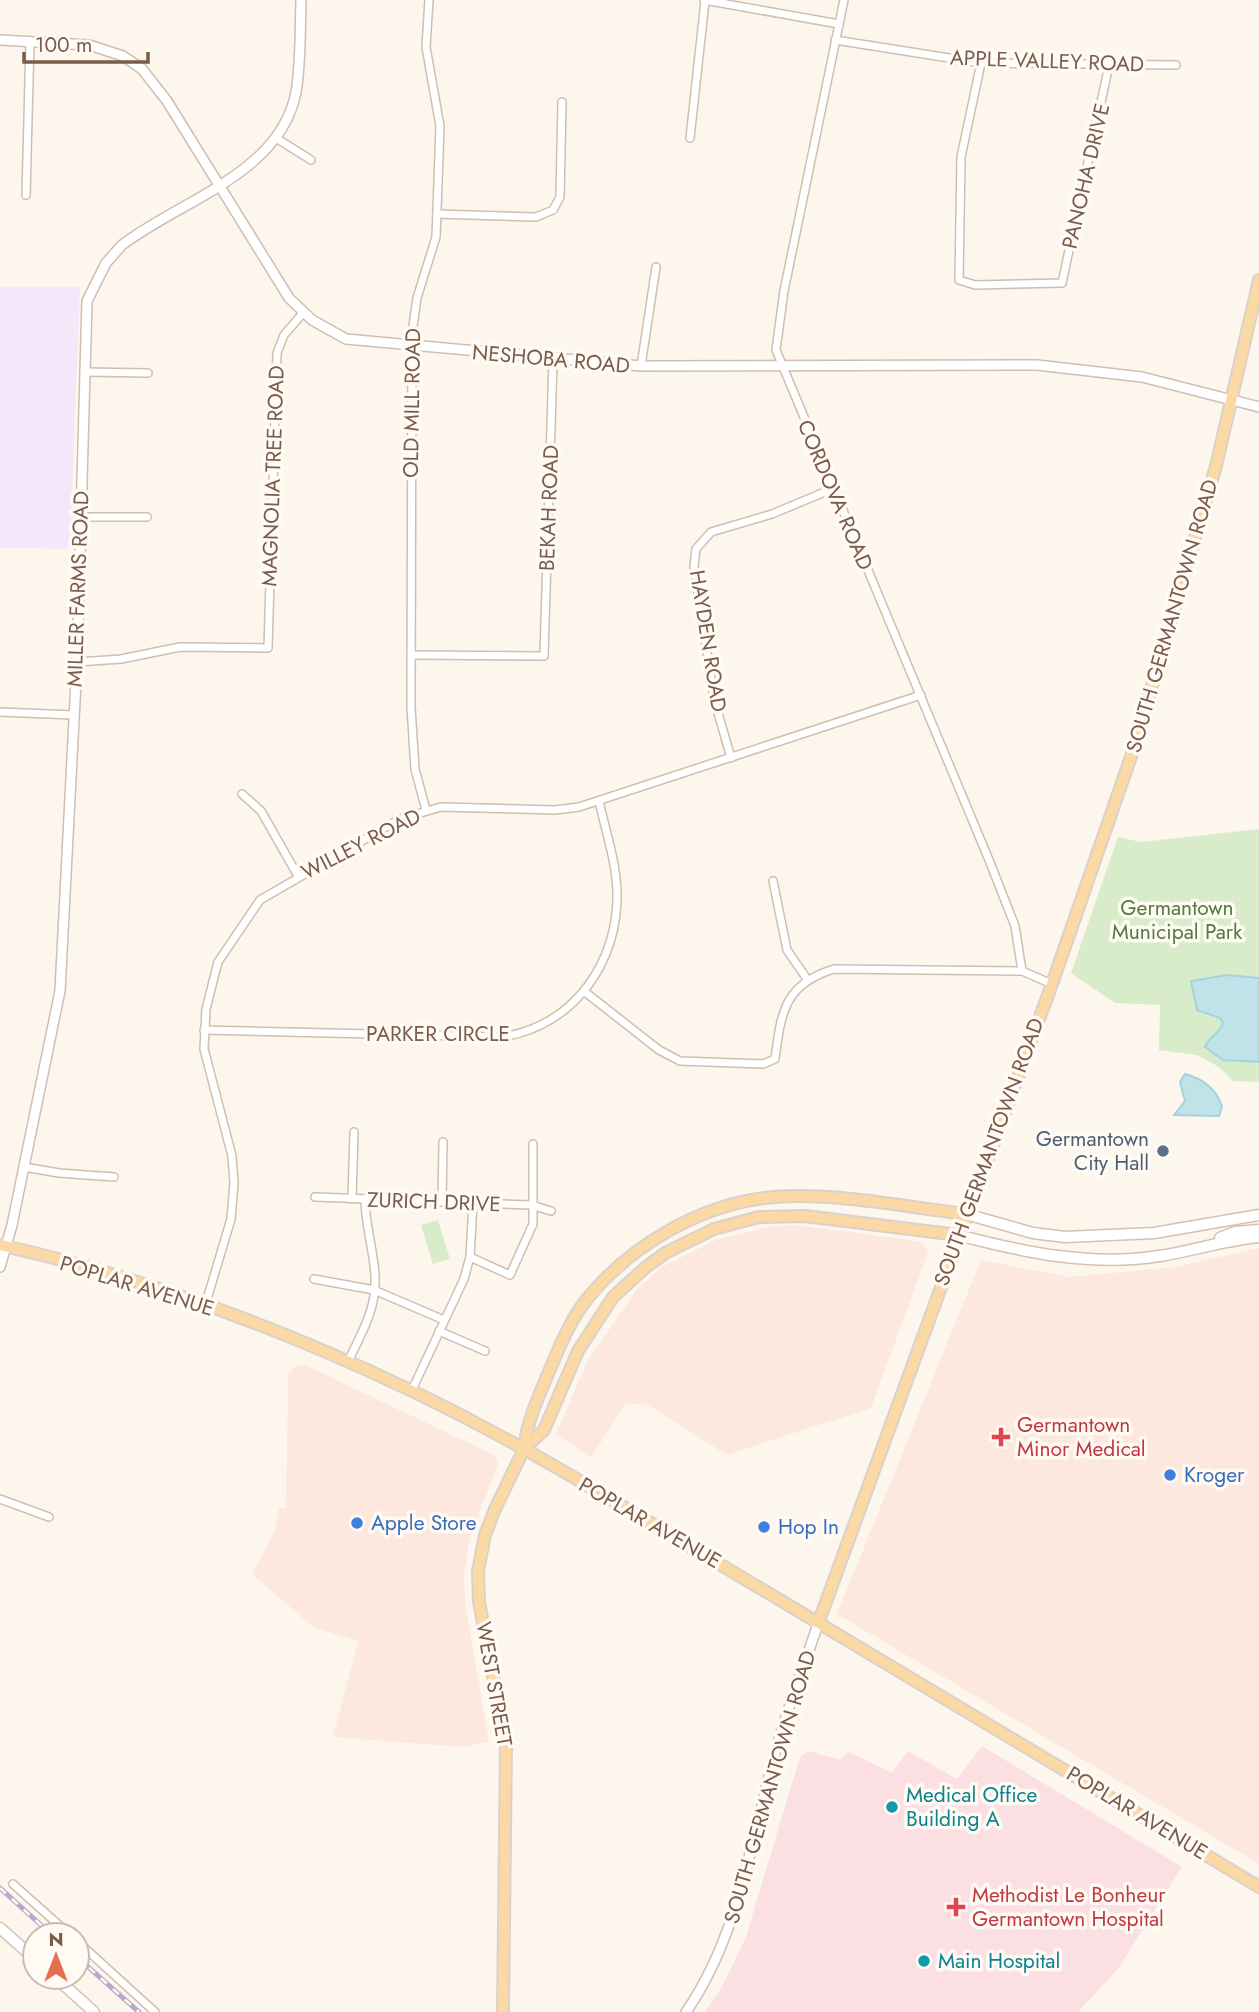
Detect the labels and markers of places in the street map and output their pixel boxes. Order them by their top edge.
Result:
place label: Germantown City Hall [1036,1124,1149,1178]
marker: Germantown City Hall [1155,1143,1171,1159]
place label: Germantown Minor Medical [1017,1410,1146,1464]
marker: Germantown Minor Medical [991,1427,1011,1447]
place label: Kroger [1184,1460,1245,1490]
marker: Kroger [1162,1467,1178,1483]
place label: Apple Store [371,1508,477,1538]
place label: Hop In [778,1512,839,1542]
marker: Apple Store [349,1515,365,1531]
marker: Hop In [756,1519,772,1535]
place label: Medical Office Building A [906,1780,1038,1834]
marker: Medical Office Building A [884,1799,900,1815]
place label: Methodist Le Bonheur Germantown Hospital [972,1880,1166,1934]
marker: Methodist Le Bonheur Germantown Hospital [946,1897,966,1917]
place label: Main Hospital [938,1946,1060,1976]
marker: Main Hospital [916,1953,932,1969]

